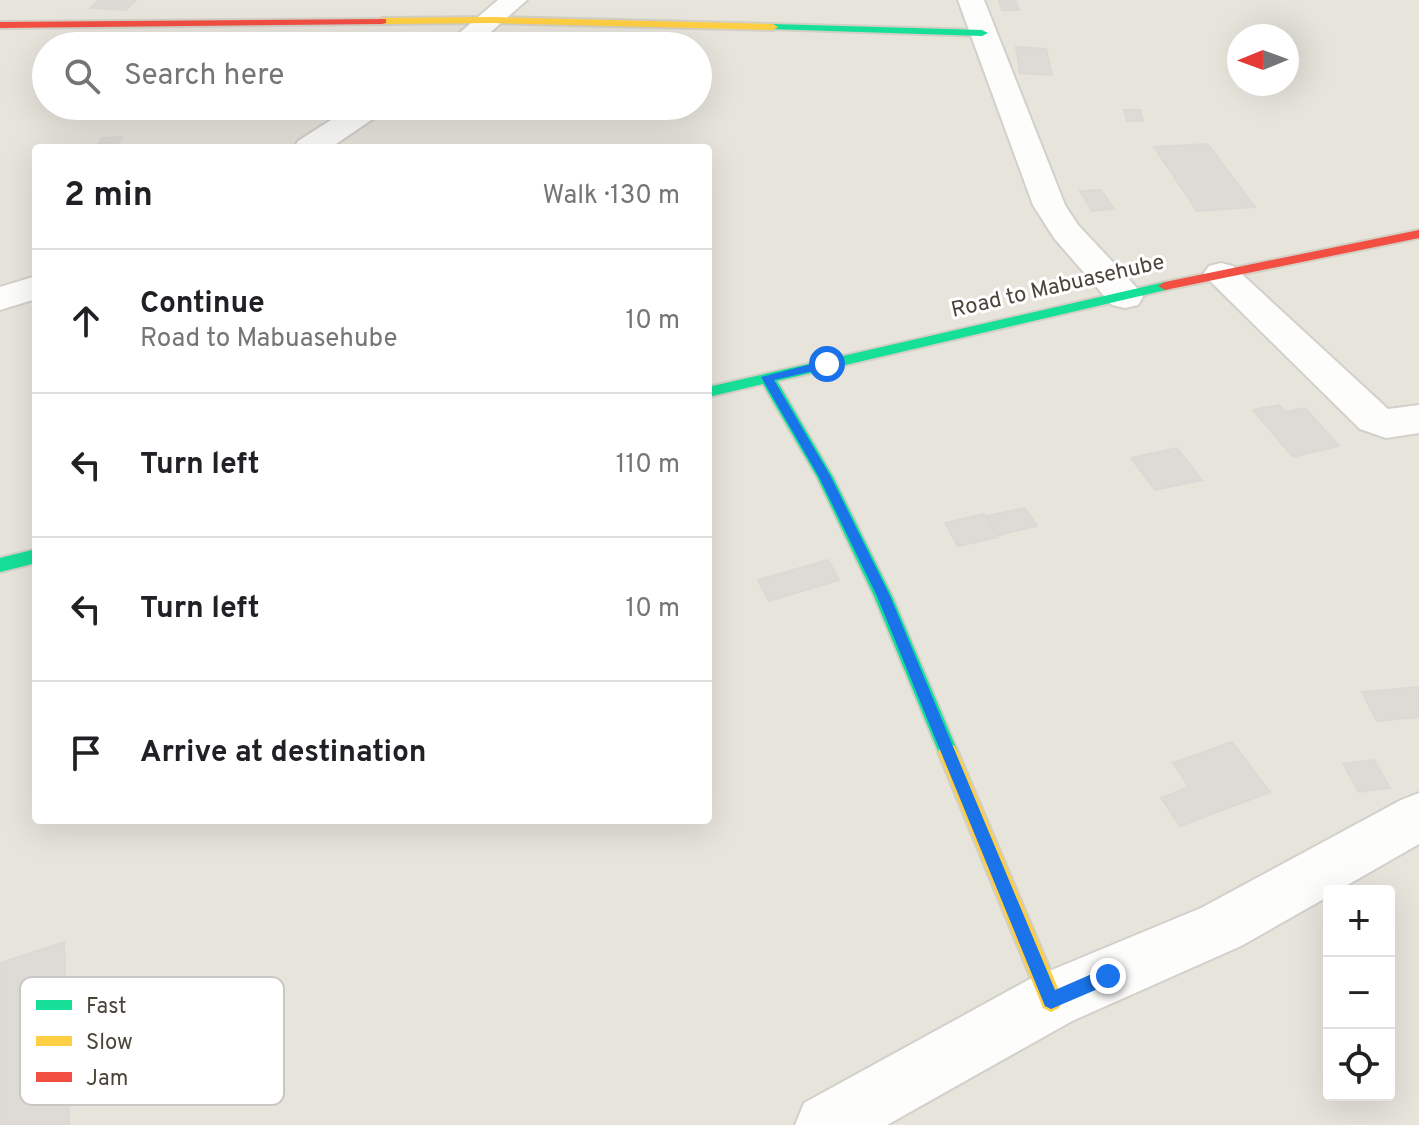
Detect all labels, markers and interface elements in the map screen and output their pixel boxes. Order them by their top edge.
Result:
north arrow [1227,24,1299,96]
search box [32,32,712,120]
icon: search [60,54,104,98]
text: Search here [124,58,284,95]
text: 2 min [64,175,153,218]
text: Walk · 130 m [542,180,680,213]
street label: Road to Mabuasehube [949,249,1167,325]
text: Continue [140,286,265,323]
icon: ahead [64,299,108,343]
text: 10 m [625,305,680,338]
text: Road to Mabuasehube [140,323,398,356]
route start [809,346,845,382]
icon: left [64,443,108,487]
text: Turn left [140,447,260,484]
text: 110 m [616,449,680,482]
icon: left [64,587,108,631]
text: Turn left [140,591,260,628]
text: 10 m [625,593,680,626]
icon: arrive [64,731,108,775]
text: Arrive at destination [140,735,426,772]
map controls [1323,885,1395,1101]
button: + [1323,885,1395,957]
button: − [1323,957,1395,1029]
route end [1090,958,1126,994]
legend [20,977,284,1105]
text: Fast [86,994,127,1021]
button: locate [1323,1029,1395,1101]
text: Slow [86,1030,133,1057]
text: Jam [86,1066,129,1093]

